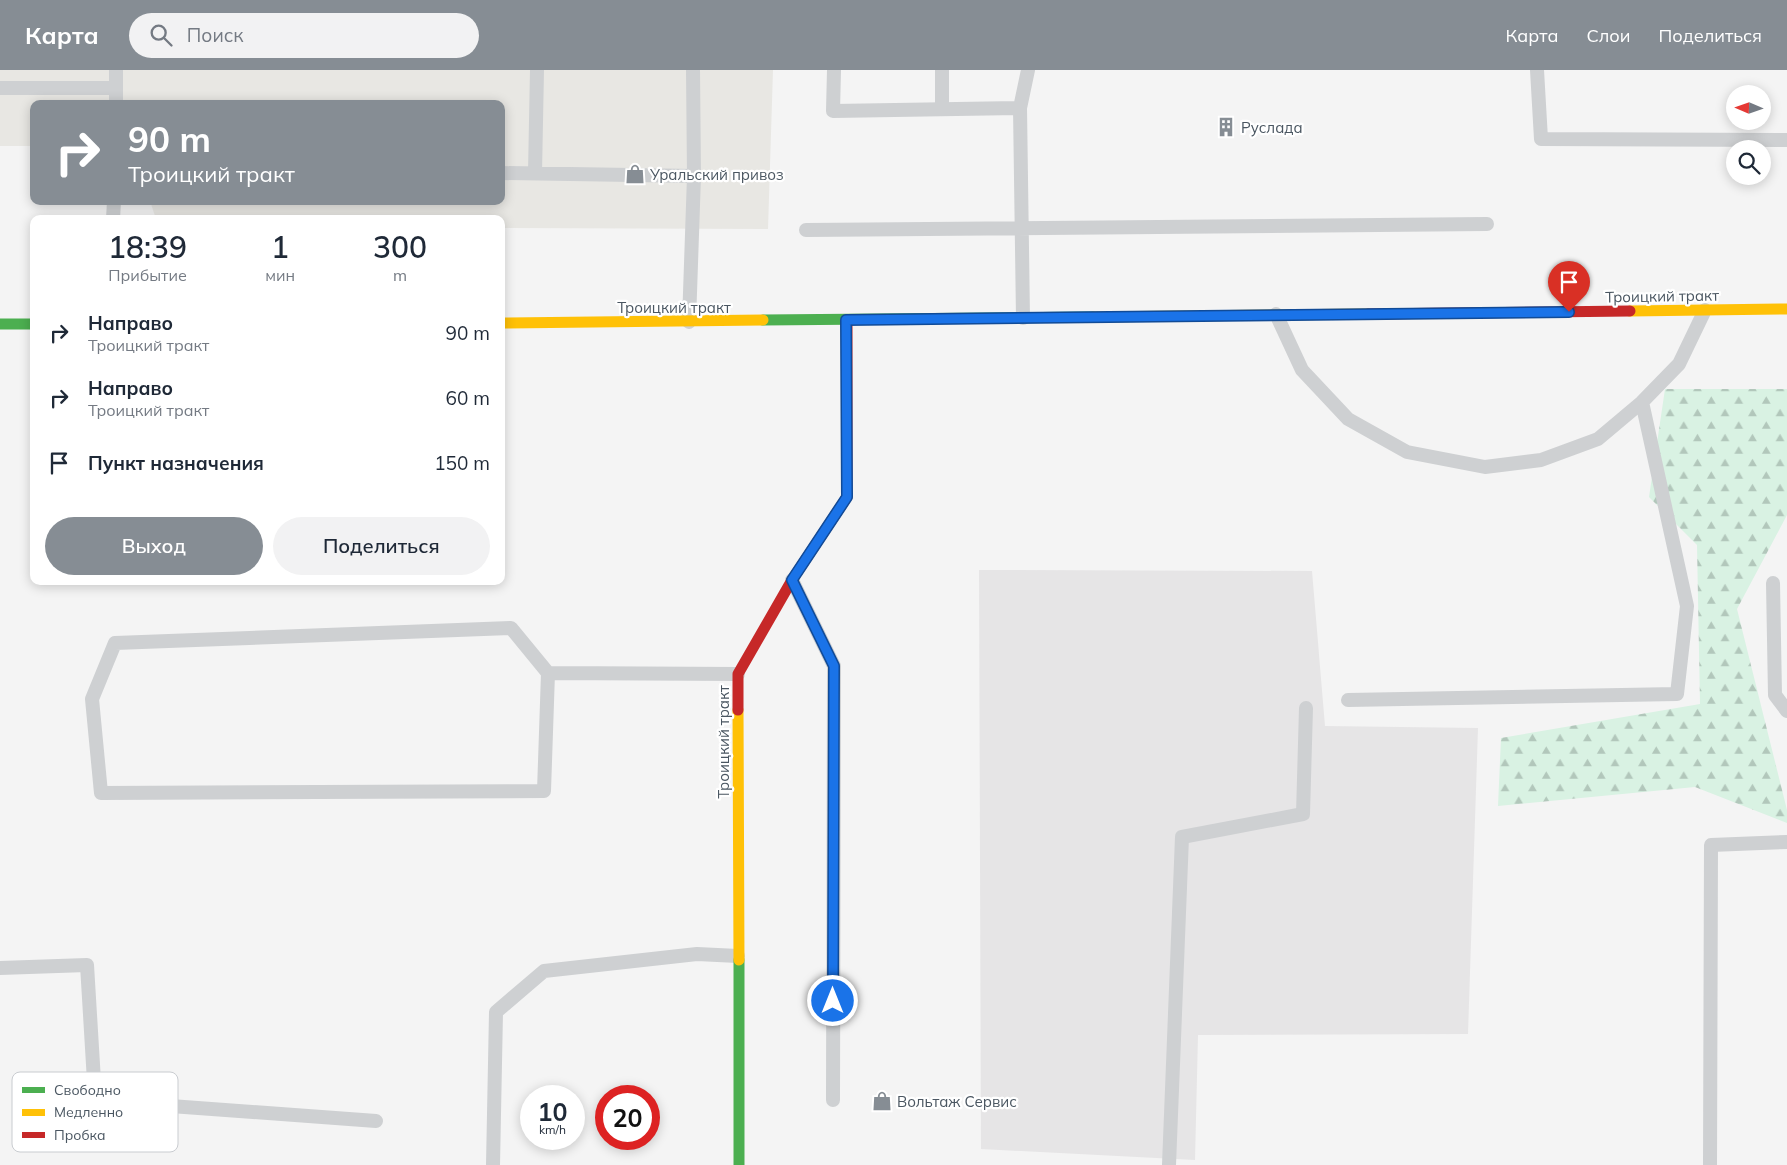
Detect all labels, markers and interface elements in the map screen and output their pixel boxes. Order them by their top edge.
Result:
search box [129,13,479,58]
text: Карта [25,20,99,50]
icon: search [147,21,175,49]
text: Поиск [187,23,244,47]
text: Карта [1506,24,1558,47]
text: Слои [1586,24,1631,47]
text: Поделиться [1659,24,1762,47]
north arrow [1726,85,1771,130]
map controls [1726,85,1771,185]
building icon: Руслада [1215,116,1237,138]
text: 90 m [128,117,211,161]
place label: Руслада [1241,118,1303,137]
icon: right [45,120,110,185]
button: search [1726,140,1771,185]
text: Троицкий тракт [128,160,295,188]
shop icon: Уральский привоз [624,163,646,185]
place label: Уральский привоз [649,165,784,184]
text: 18:39 [108,228,187,266]
text: 1 [271,228,289,266]
text: 300 [373,228,427,266]
pin [1548,261,1590,312]
text: Прибытие [108,265,187,285]
text: мин [265,265,295,285]
text: m [393,265,407,285]
icon: arrive [1555,268,1583,296]
street label: Троицкий тракт [1605,286,1719,306]
street label: Троицкий тракт [617,298,731,317]
text: Направо [88,311,173,335]
icon: right [45,319,73,347]
text: 90 m [446,321,490,345]
text: Троицкий тракт [88,335,209,355]
text: Направо [88,376,173,400]
icon: right [45,384,73,412]
text: 60 m [446,386,490,410]
text: Троицкий тракт [88,400,209,420]
icon: arrive [45,449,73,477]
text: Пункт назначения [88,451,264,475]
text: 150 m [434,451,490,475]
button: Выход [45,517,263,575]
button: Поделиться [273,517,490,575]
street label: Троицкий тракт [714,685,733,799]
position arrow [806,974,858,1026]
legend [12,1072,178,1152]
text: Свободно [54,1081,121,1099]
speed limit sign: 20 [595,1085,660,1150]
shop icon: Вольтаж Сервис [871,1090,893,1112]
place label: Вольтаж Сервис [897,1092,1017,1111]
text: 10 [537,1096,568,1127]
text: Медленно [54,1103,123,1121]
text: km/h [539,1122,566,1137]
text: Пробка [54,1126,106,1144]

